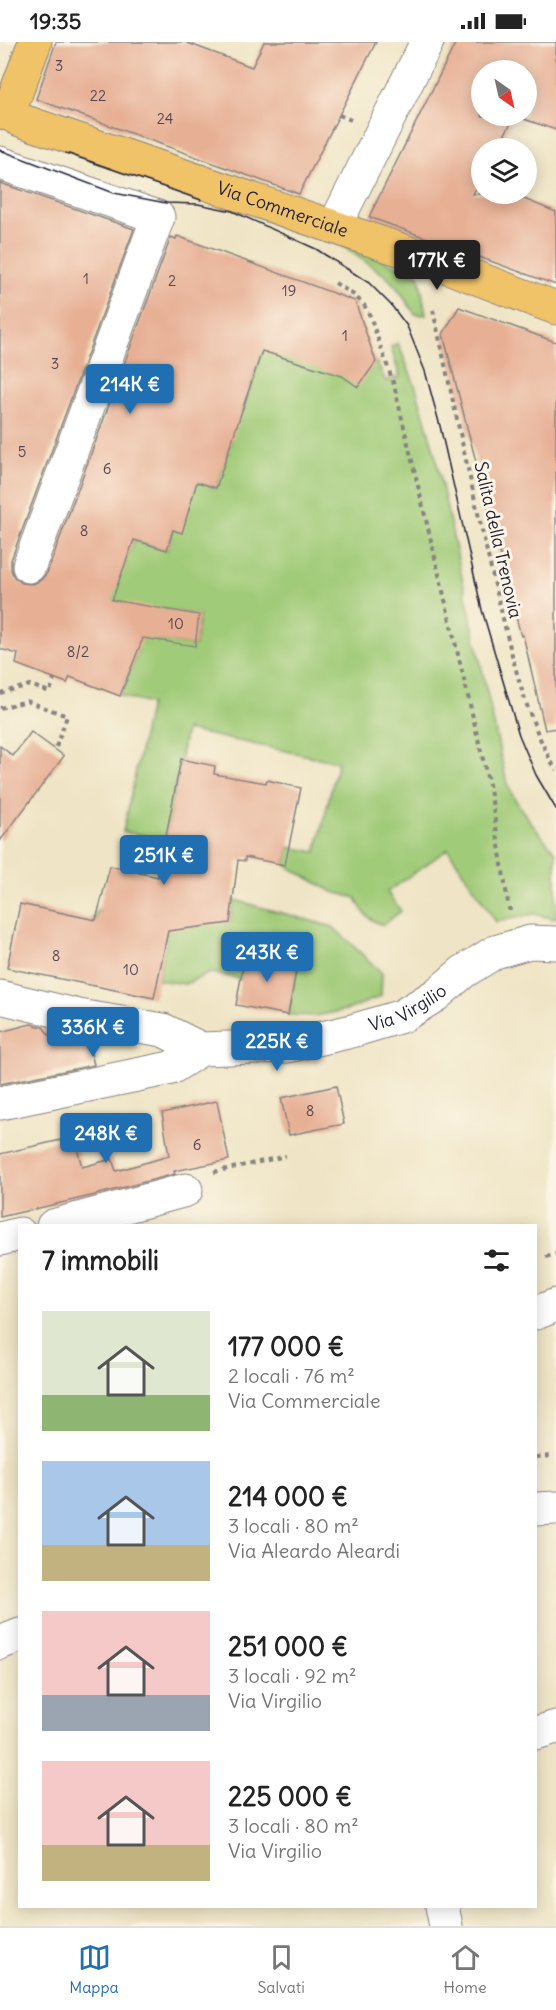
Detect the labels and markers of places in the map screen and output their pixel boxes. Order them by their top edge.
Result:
pin: 177K € [388,240,486,291]
pin: 214K € [81,364,179,415]
pin: 251K € [115,835,213,886]
pin: 243K € [218,932,316,983]
pin: 336K € [44,1007,142,1058]
pin: 225K € [228,1021,326,1072]
pin: 248K € [57,1113,155,1164]

